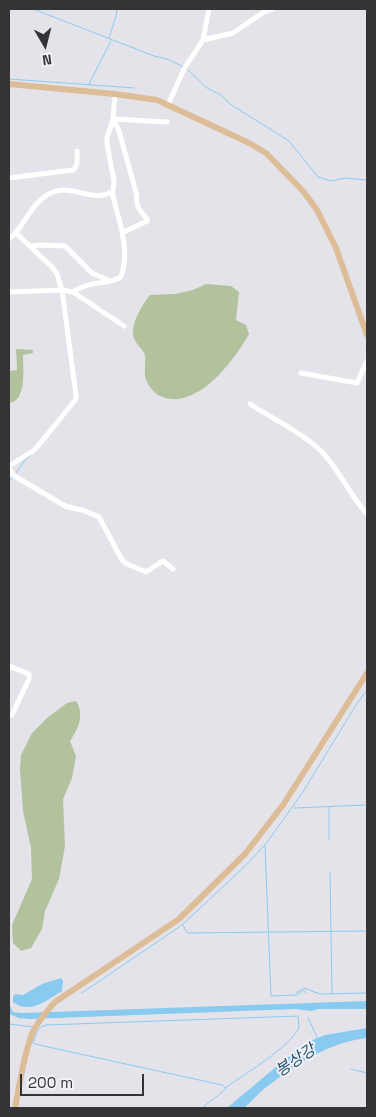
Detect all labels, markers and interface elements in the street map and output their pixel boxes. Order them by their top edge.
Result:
north arrow [20,20,70,70]
text: N [41,50,53,69]
water label: 봉상강 [272,1041,320,1081]
scale bar [22,1064,146,1096]
text: 200 m [28,1073,73,1092]

